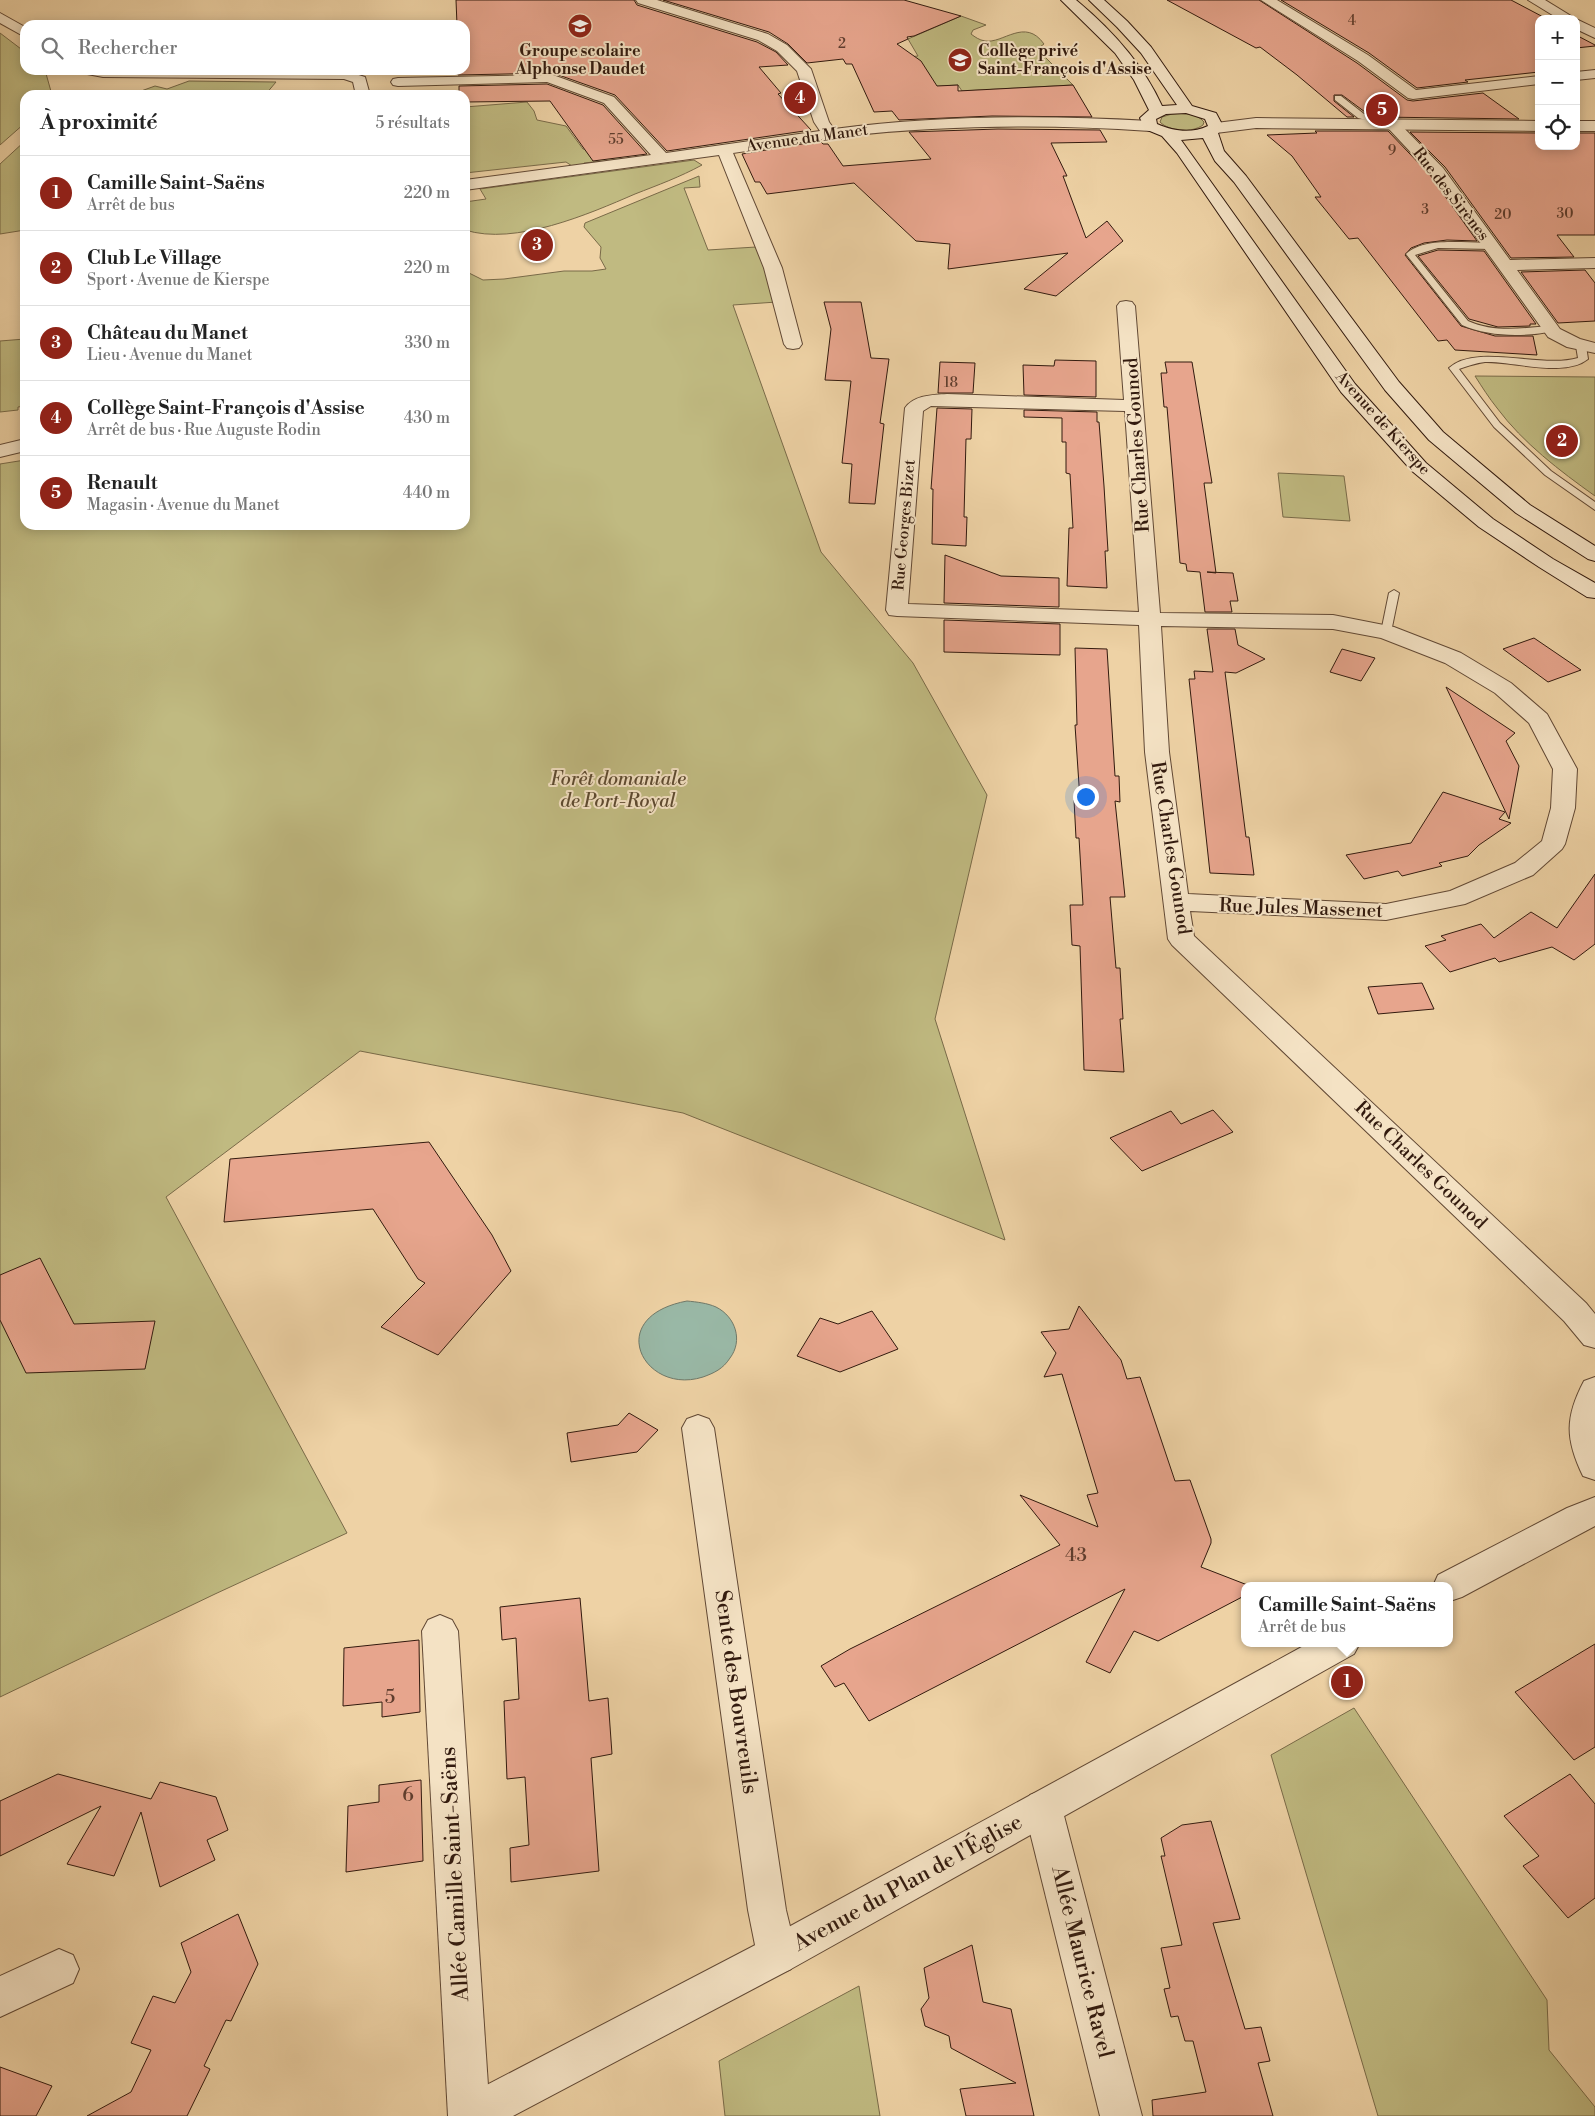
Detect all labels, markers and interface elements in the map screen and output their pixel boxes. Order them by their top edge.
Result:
house number: 4 [1348,12,1356,30]
school or university icon: Groupe scolaire Alphonse Daudet [567,13,593,39]
map controls [1535,15,1580,150]
button: + [1535,15,1580,60]
search box [20,20,470,75]
icon: search [38,34,66,62]
house number: 2 [838,35,846,53]
text: Rechercher [78,36,177,60]
place label: Groupe scolaire Alphonse Daudet [514,41,645,79]
place label: Collège privé Saint-François d'Assise [978,41,1152,79]
school or university icon: Collège privé Saint-François d'Assise [947,47,973,73]
button: − [1535,60,1580,105]
pin: 4 [784,79,816,117]
pin: 5 [1366,91,1398,129]
button: locate [1535,105,1580,150]
text: À proximité [40,110,157,136]
text: 5 résultats [375,113,450,133]
street label: Avenue du Manet [744,119,870,157]
house number: 55 [608,131,624,149]
house number: 9 [1388,142,1396,160]
street label: Rue des Sirènes [1408,143,1494,245]
text: Camille Saint-Saëns [87,171,265,195]
text: 1 [52,183,60,203]
text: 220 m [404,183,450,203]
text: Arrêt de bus [87,195,175,215]
house number: 3 [1421,201,1429,219]
house number: 30 [1556,205,1574,223]
house number: 20 [1494,206,1512,224]
pin: 3 [521,226,553,264]
text: Club Le Village [87,246,221,270]
text: 2 [51,258,61,278]
text: 220 m [404,258,450,278]
text: Sport · Avenue de Kierspe [87,270,269,290]
text: Château du Manet [87,321,248,345]
text: 3 [51,333,61,353]
text: 330 m [404,333,450,353]
text: Lieu · Avenue du Manet [87,345,252,365]
street label: Rue Charles Gounod [1119,357,1155,533]
street label: Avenue de Kierspe [1330,366,1435,479]
house number: 18 [944,374,958,392]
text: Collège Saint-François d'Assise [87,396,365,420]
text: 4 [51,408,61,428]
text: 430 m [404,408,450,428]
text: Arrêt de bus · Rue Auguste Rodin [87,420,321,440]
pin: 2 [1546,422,1578,460]
street label: Rue Georges Bizet [888,458,920,591]
text: Renault [87,471,158,495]
text: 5 [51,483,61,503]
text: 440 m [403,483,450,503]
text: Magasin · Avenue du Manet [87,495,280,515]
street label: Rue Charles Gounod [1145,760,1197,937]
park label: Forêt domaniale de Port-Royal [550,767,686,813]
your location [1073,784,1099,810]
street label: Rue Jules Massenet [1219,893,1384,923]
street label: Rue Charles Gounod [1350,1096,1492,1235]
house number: 43 [1065,1543,1087,1567]
popup [1241,1582,1453,1647]
street label: Sente des Bouvreuils [708,1588,764,1796]
text: Camille Saint-Saëns [1258,1593,1436,1617]
text: Arrêt de bus [1258,1617,1346,1637]
pin: 1 [1331,1663,1363,1701]
house number: 5 [385,1685,395,1709]
street label: Allée Camille Saint-Saëns [435,1746,475,2003]
house number: 6 [402,1783,414,1807]
street label: Avenue du Plan de l'Église [787,1808,1027,1958]
street label: Allée Maurice Ravel [1045,1862,1119,2061]

